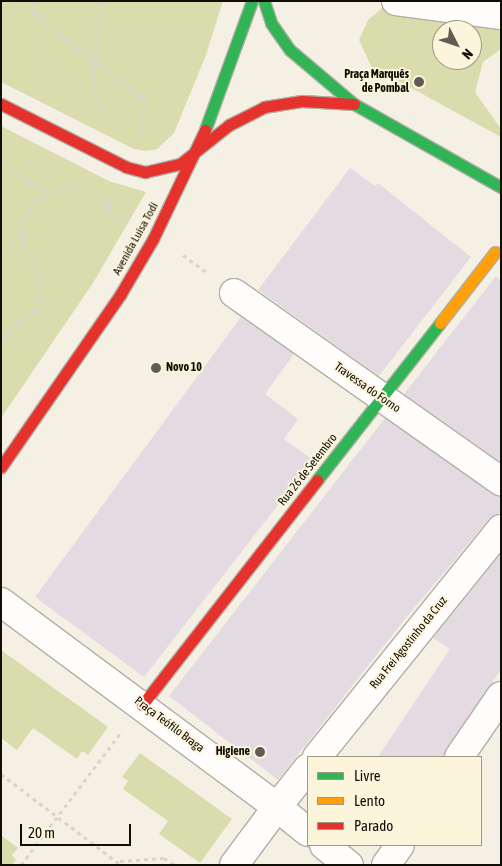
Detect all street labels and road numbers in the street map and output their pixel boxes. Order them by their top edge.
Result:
street label: Avenida Luísa Todi [110,200,162,278]
street label: Travessa do Forno [331,360,403,416]
street label: Rua 26 de Setembro [275,431,341,509]
street label: Rua Frei Agostinho da Cruz [367,594,451,692]
street label: Praça Teófilo Braga [131,694,207,756]

